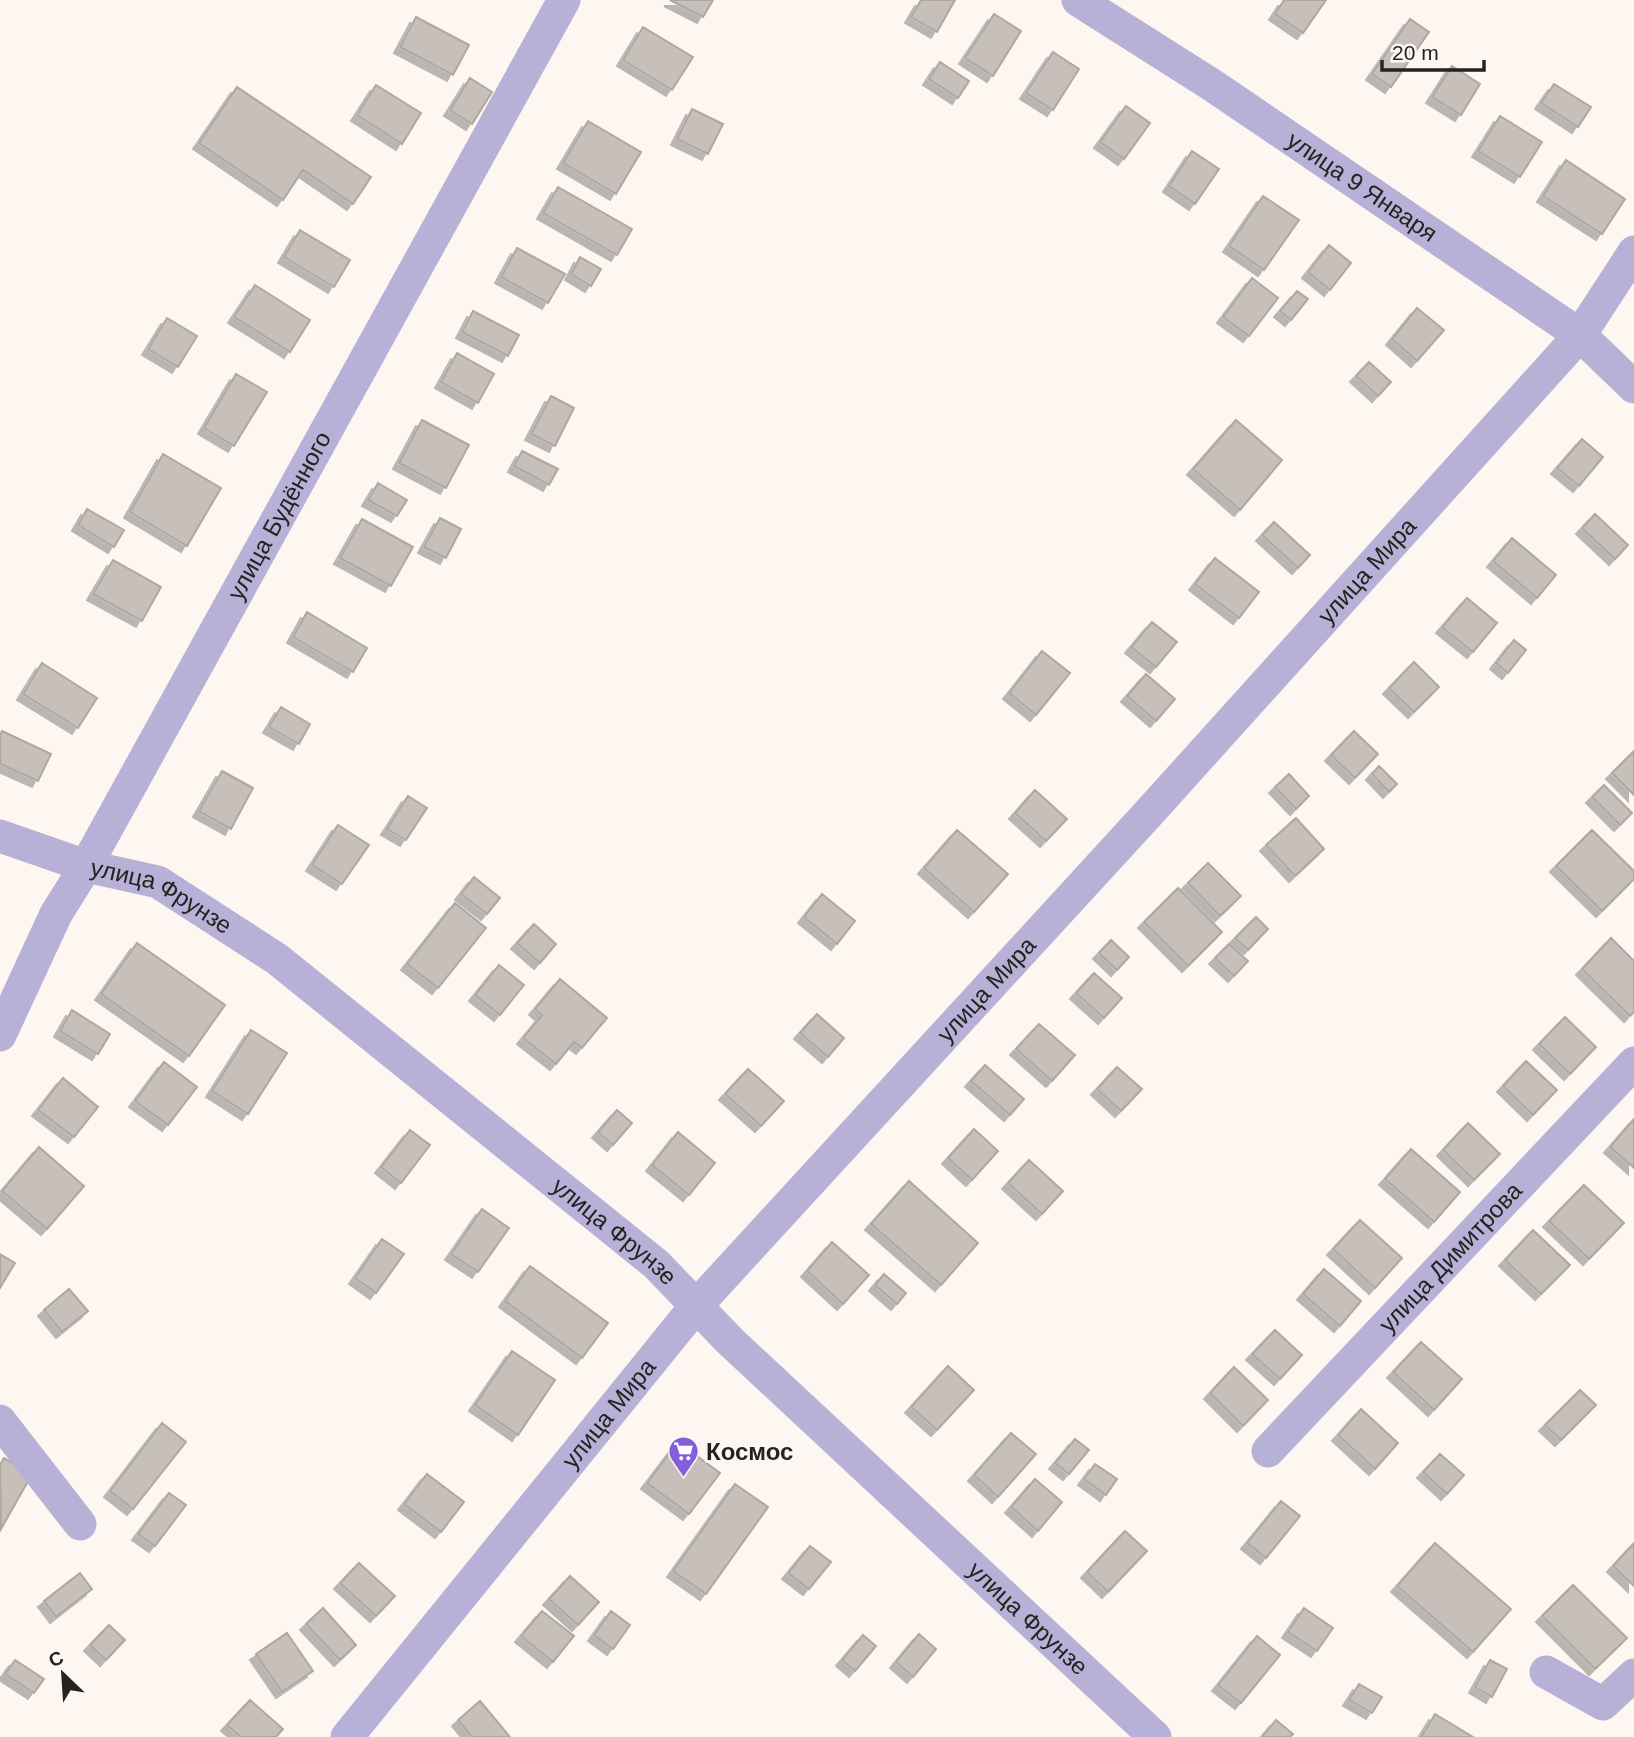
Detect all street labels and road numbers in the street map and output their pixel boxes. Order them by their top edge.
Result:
street label: улица 9 Января [1282,126,1442,247]
street label: улица Будённого [222,427,336,604]
street label: улица Мира [1312,512,1422,629]
street label: улица Фрунзе [88,853,237,939]
street label: улица Мира [931,931,1041,1047]
street label: улица Фрунзе [547,1172,682,1290]
street label: улица Димитрова [1373,1176,1528,1338]
street label: улица Мира [556,1353,661,1473]
street label: улица Фрунзе [963,1556,1094,1680]

